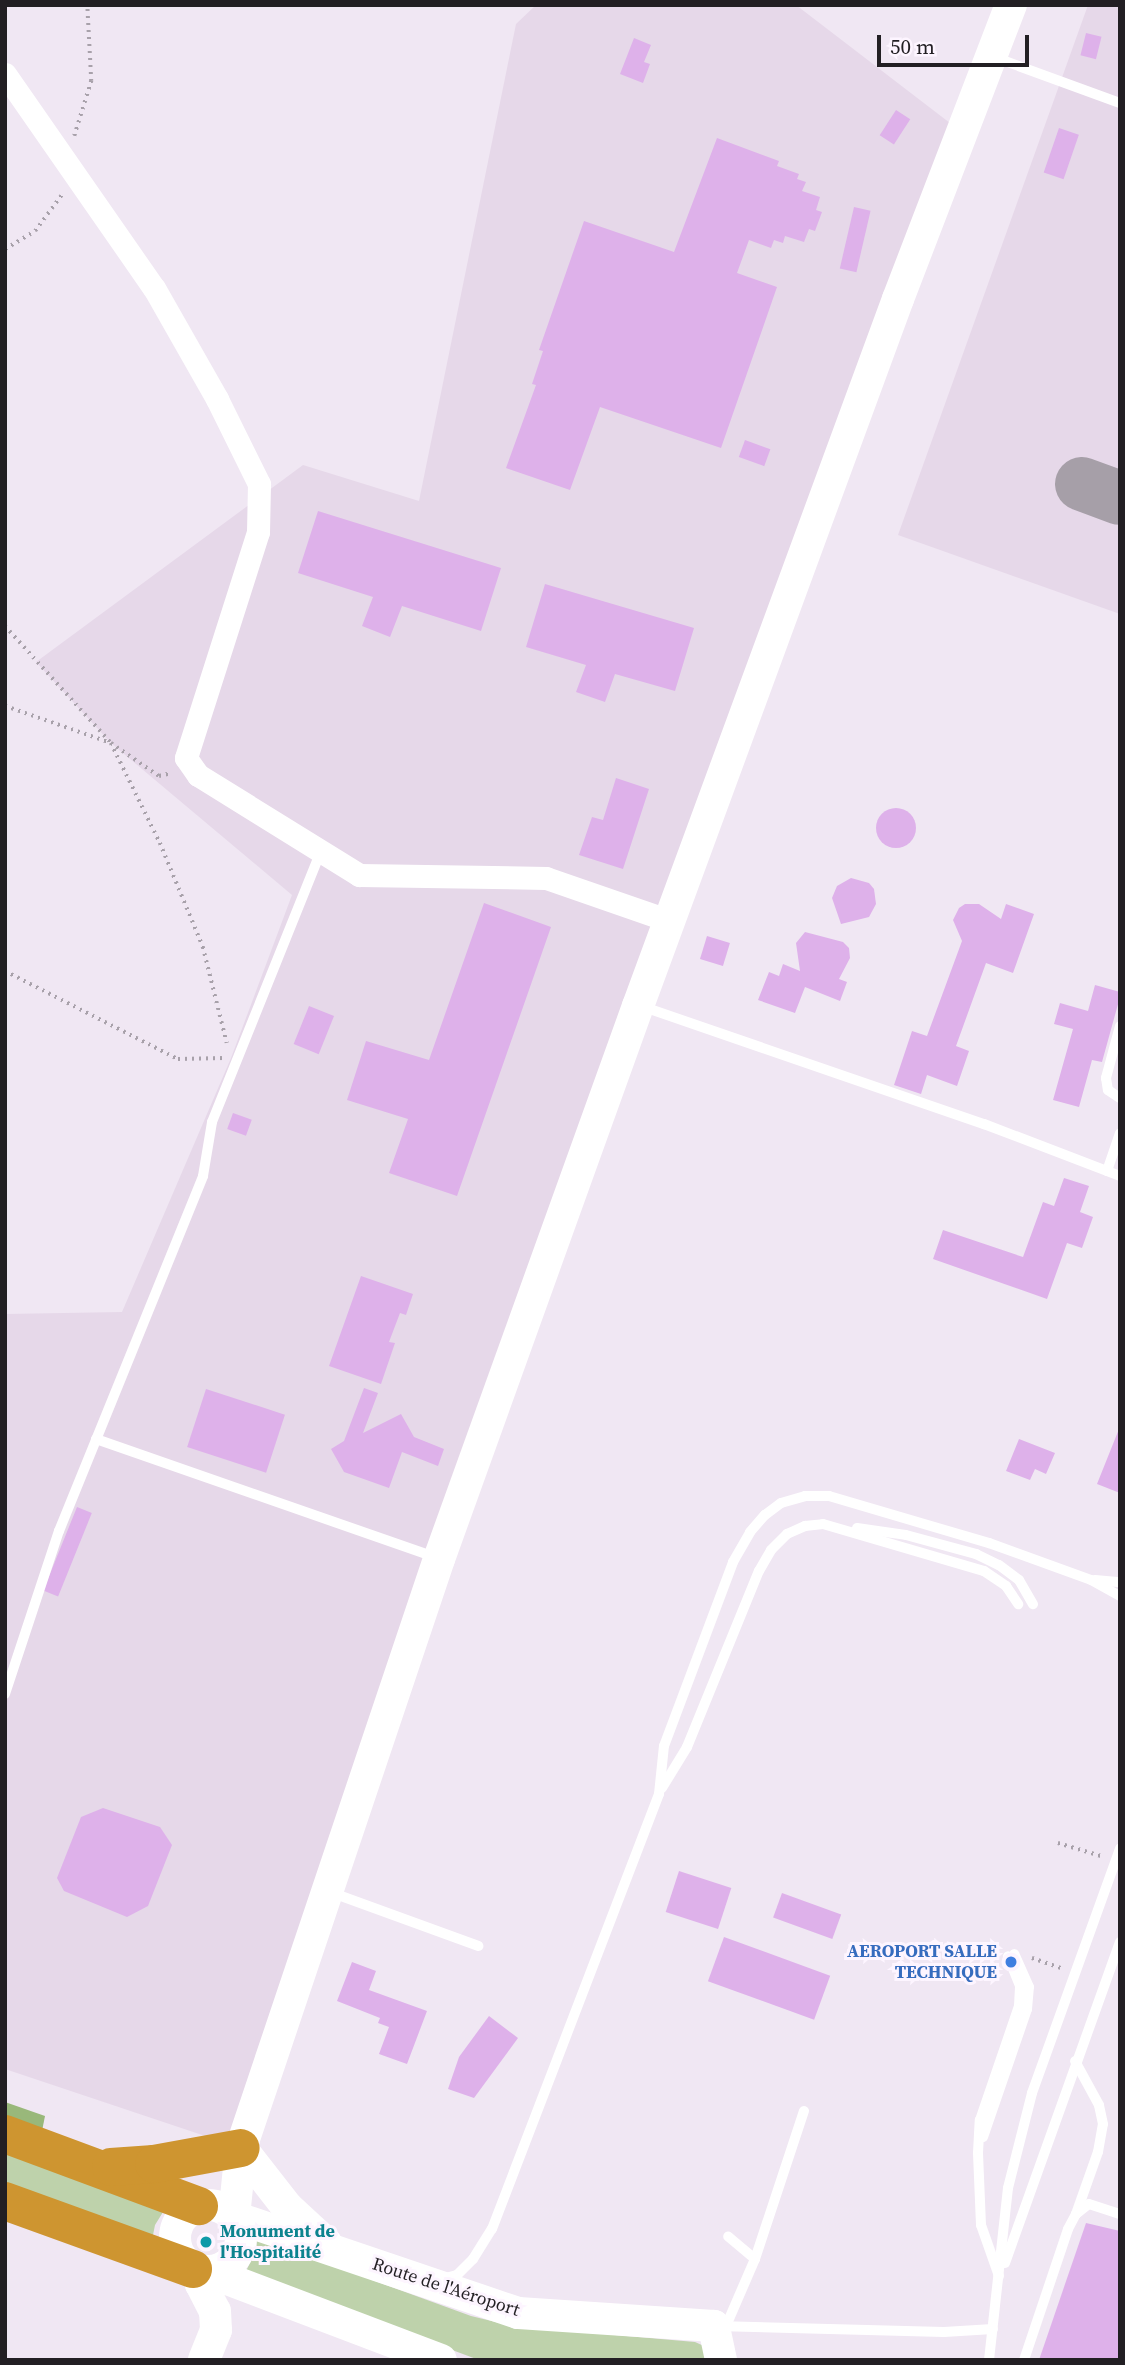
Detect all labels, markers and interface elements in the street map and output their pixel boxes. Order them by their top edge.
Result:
scale bar [880,21,1032,65]
text: 50 m [890,32,935,61]
place label: AEROPORT SALLE TECHNIQUE [847,1941,997,1983]
marker: AEROPORT SALLE TECHNIQUE [1003,1954,1019,1970]
place label: Monument de l'Hospitalité [220,2221,335,2264]
marker: Monument de l'Hospitalité [198,2234,214,2250]
street label: Route de l'Aéroport [370,2253,522,2321]

